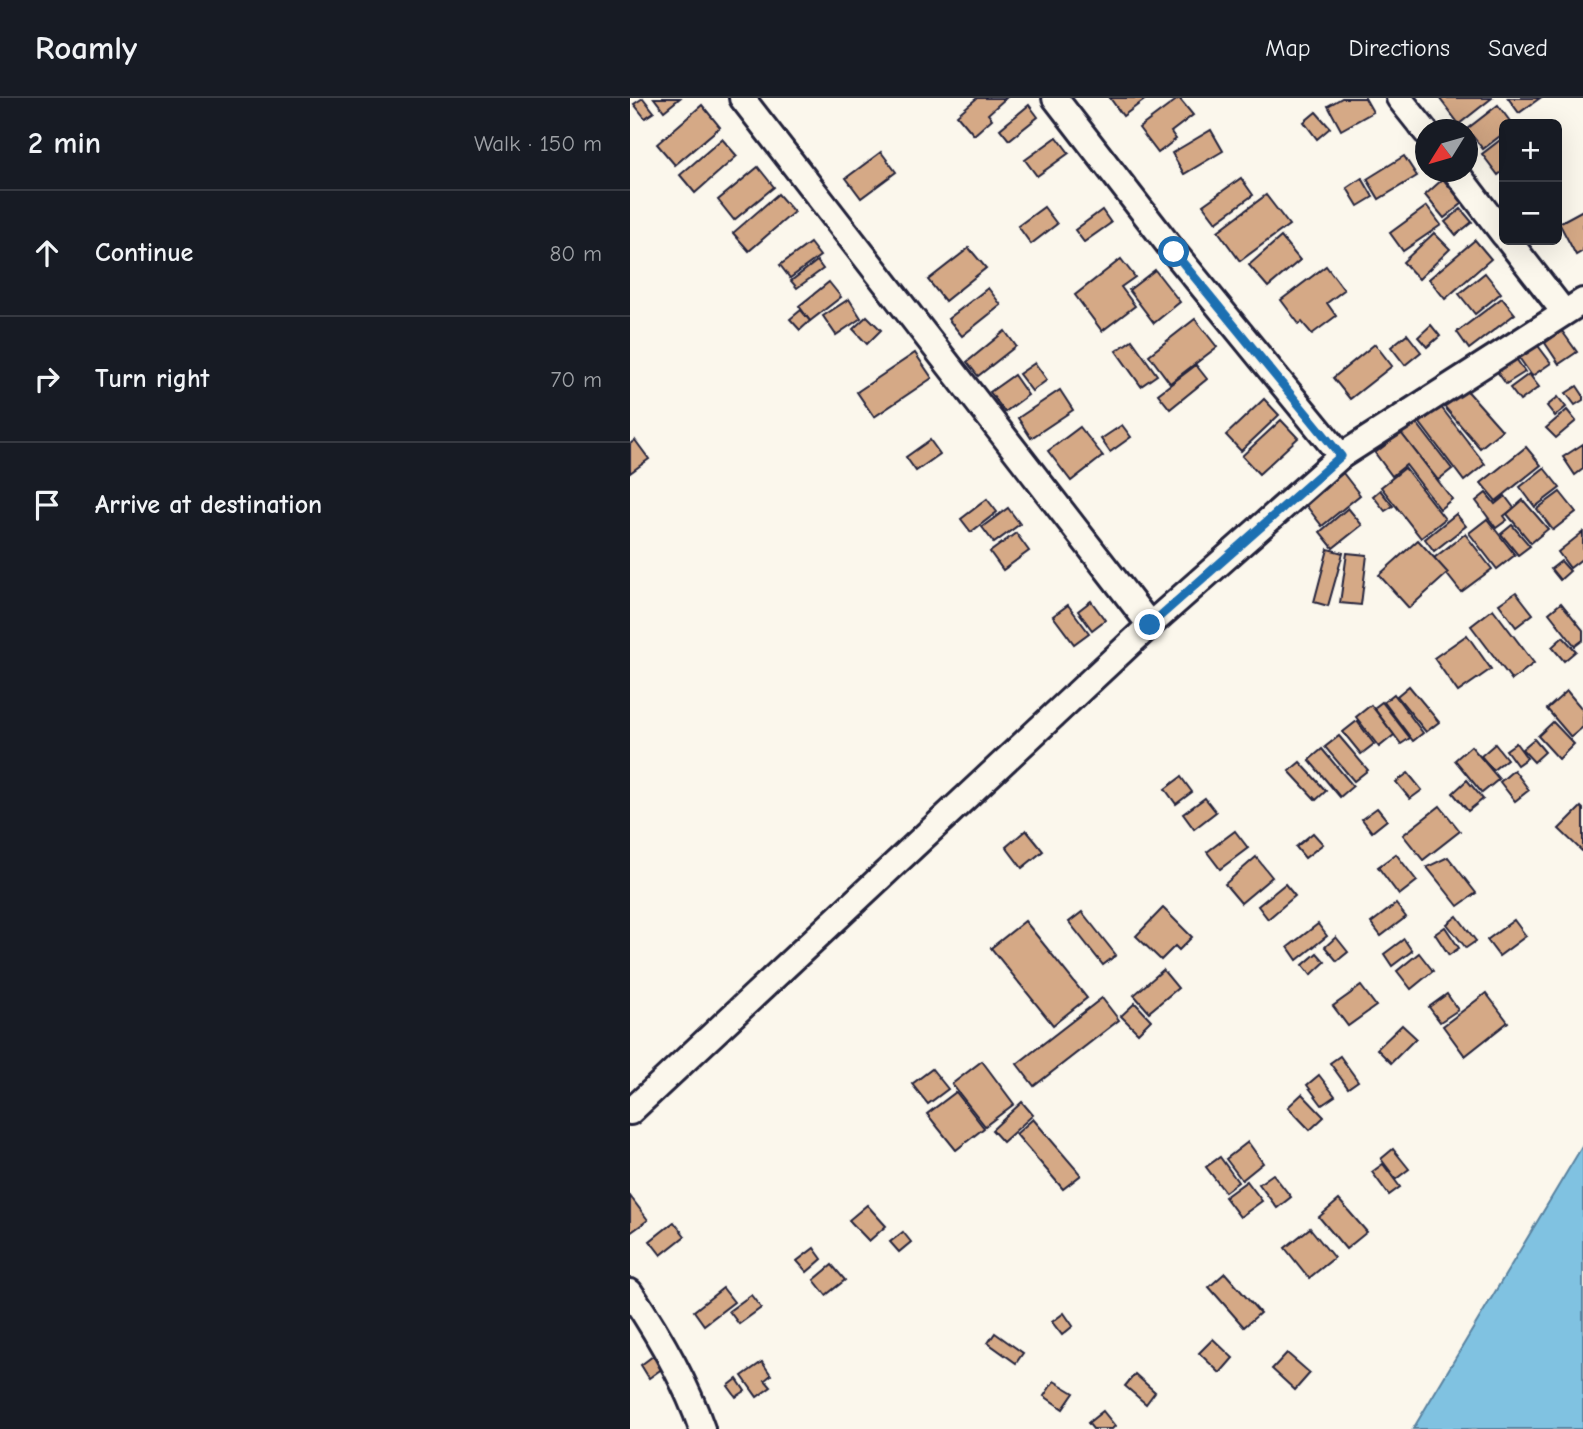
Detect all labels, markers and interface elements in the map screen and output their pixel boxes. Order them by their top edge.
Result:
text: Roamly [35,29,137,67]
text: Map [1265,34,1311,62]
text: Directions [1349,34,1450,62]
text: Saved [1488,34,1548,62]
north arrow [1415,119,1478,182]
map controls [1499,119,1562,245]
button: + [1499,119,1562,182]
text: 2 min [28,126,101,161]
text: Walk · 150 m [474,130,602,157]
button: − [1499,182,1562,245]
icon: ahead [28,234,66,272]
route start [1158,236,1189,267]
text: Continue [95,238,193,268]
text: 80 m [549,240,602,267]
icon: right [28,360,66,398]
text: Turn right [95,364,209,394]
text: 70 m [550,366,602,393]
icon: arrive [28,486,66,524]
text: Arrive at destination [95,490,322,520]
route end [1134,609,1165,640]

